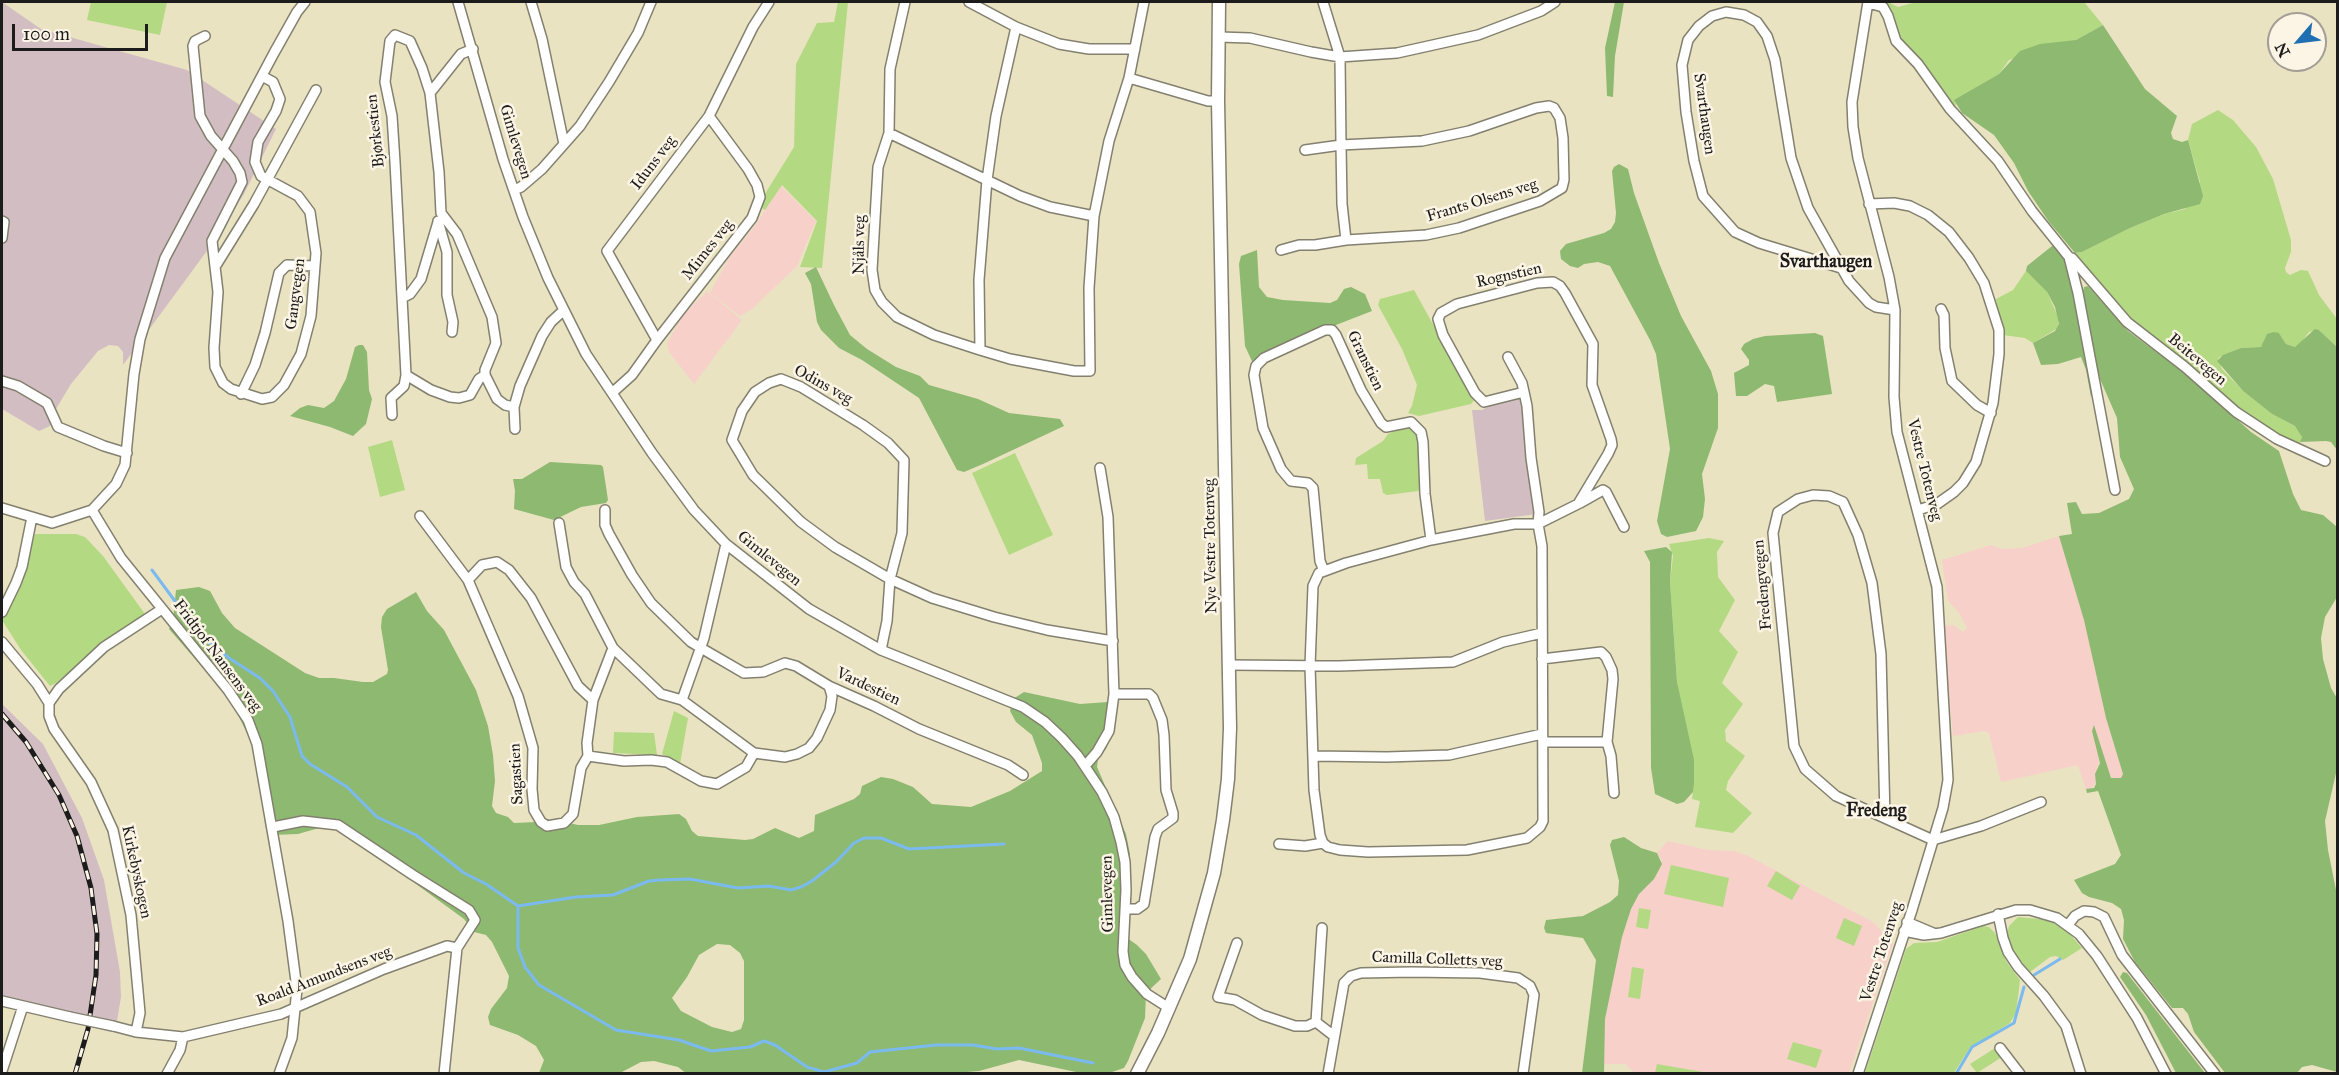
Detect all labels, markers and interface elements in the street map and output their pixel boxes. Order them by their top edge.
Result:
scale bar [15,12,152,50]
north arrow [2267,12,2327,72]
text: 100 m [23,23,70,45]
text: N [2271,39,2294,60]
street label: Svarthaugen [1689,72,1719,156]
street label: Bjørkestien [363,93,389,169]
street label: Gimlevegen [495,102,535,182]
street label: Iduns veg [627,132,681,194]
street label: Frants Olsens veg [1424,175,1540,227]
street label: Njåls veg [850,215,870,275]
street label: Mimes veg [678,216,738,284]
district label: Svarthaugen [1780,252,1872,274]
street label: Gangvegen [282,257,310,331]
street label: Rognstien [1474,259,1544,293]
street label: Granstien [1342,328,1388,394]
street label: Beitevegen [2164,330,2230,390]
street label: Odins veg [790,361,856,409]
street label: Vestre Totenveg [1902,417,1946,523]
street label: Nye Vestre Totenveg [1200,478,1222,614]
street label: Gimlevegen [733,527,805,591]
street label: Fredengvegen [1749,539,1777,631]
street label: Fridtjof Nansens veg [169,596,265,716]
street label: Vardestien [833,664,903,710]
street label: Sagastien [506,743,528,805]
district label: Fredeng [1846,801,1906,823]
street label: Kirkebyskogen [117,824,155,920]
street label: Gimlevegen [1098,855,1118,933]
street label: Vestre Totenveg [1857,899,1907,1005]
street label: Roald Amundsens veg [254,942,394,1012]
street label: Camilla Colletts veg [1371,948,1503,972]

